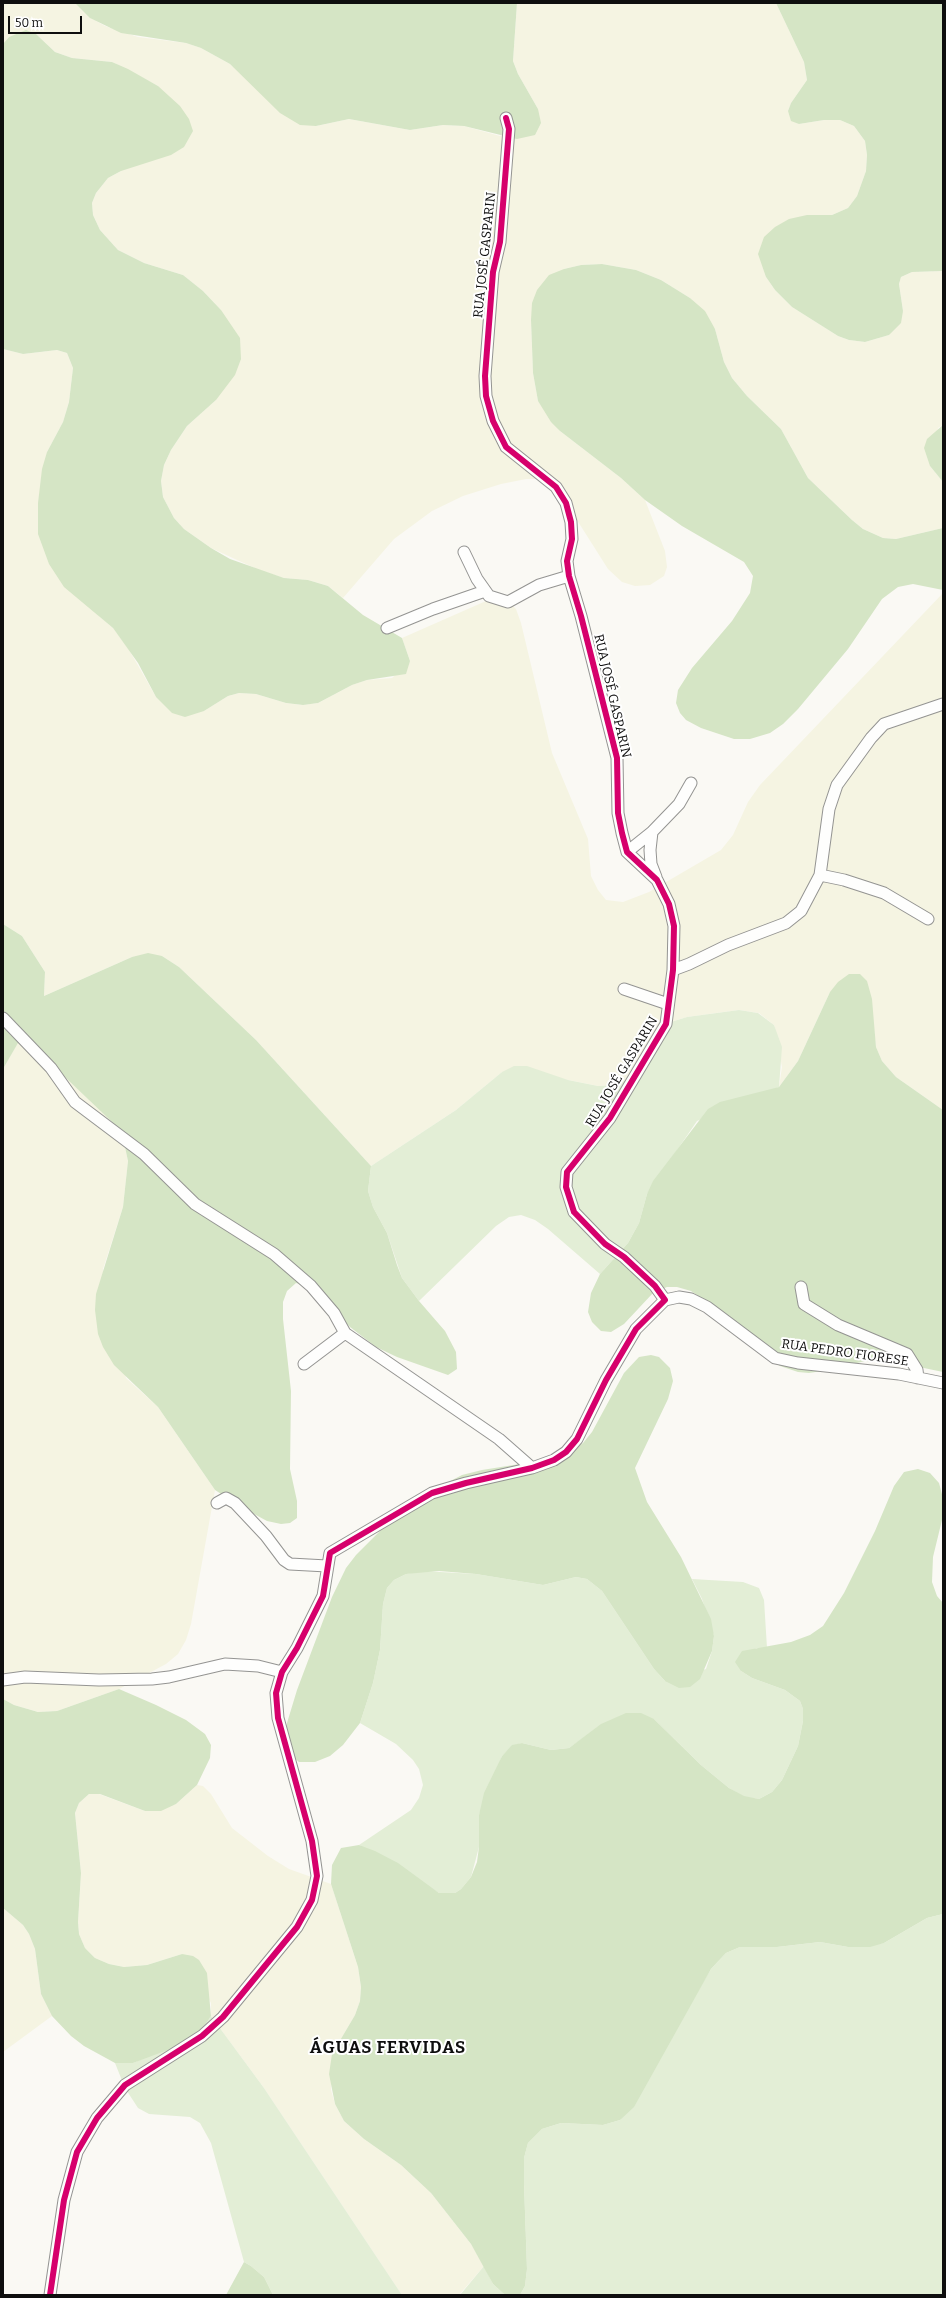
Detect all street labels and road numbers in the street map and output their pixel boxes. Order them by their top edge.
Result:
street label: RUA JOSÉ GASPARIN [471,191,499,319]
street label: RUA JOSÉ GASPARIN [590,633,634,759]
street label: RUA JOSÉ GASPARIN [583,1014,661,1130]
street label: RUA PEDRO FIORESE [780,1336,910,1370]

